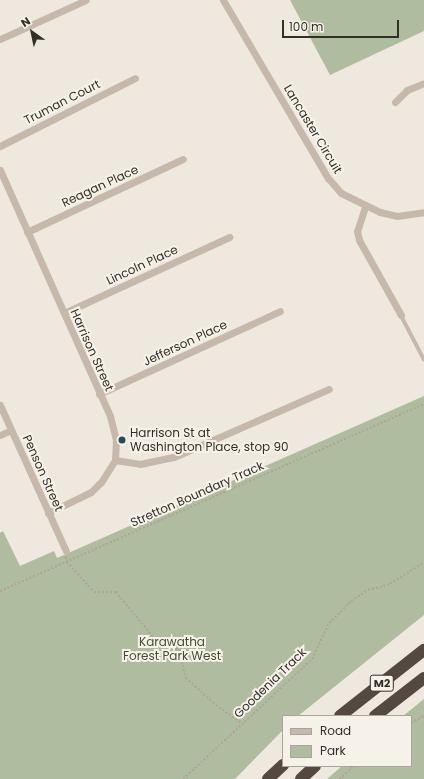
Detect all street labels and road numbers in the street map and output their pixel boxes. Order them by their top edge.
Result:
street label: Truman Court [22,77,102,127]
street label: Lancaster Circuit [281,82,345,176]
street label: Reagan Place [59,162,141,210]
street label: Lincoln Place [104,242,180,288]
street label: Harrison Street [67,307,117,393]
street label: Jefferson Place [141,317,229,369]
street label: Penson Street [20,433,66,513]
street label: Stretton Boundary Track [128,458,266,530]
street label: Goodenia Track [231,645,309,721]
road number: M2 [369,674,395,692]

